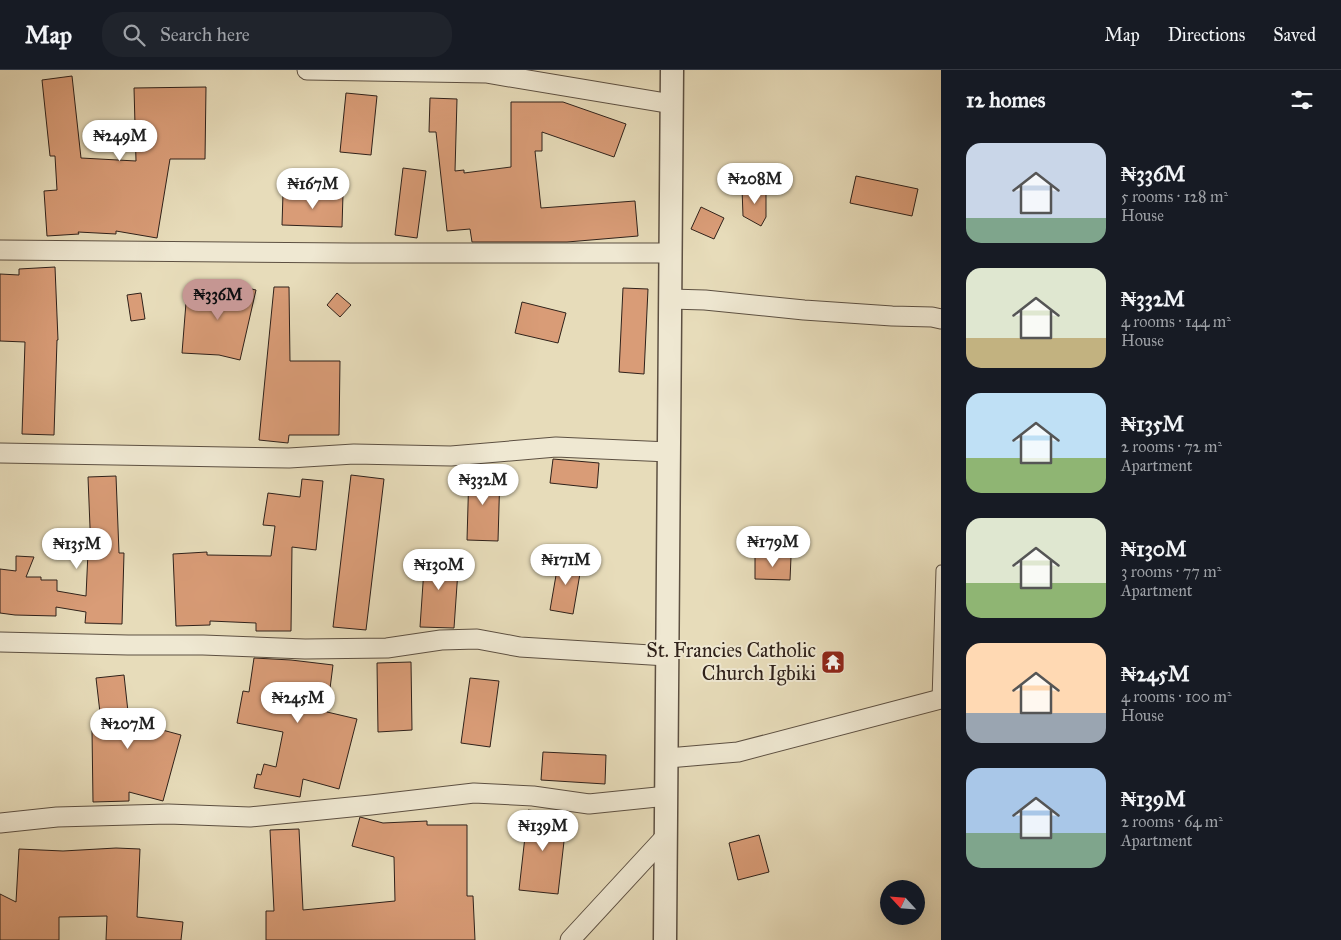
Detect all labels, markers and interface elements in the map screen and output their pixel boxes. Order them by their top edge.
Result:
search box [102,12,452,57]
text: Map [25,20,72,50]
icon: search [120,21,148,49]
text: Search here [160,23,250,46]
text: Map [1104,24,1140,46]
text: Directions [1168,24,1245,46]
text: Saved [1273,24,1316,46]
icon: filters [1288,86,1316,114]
text: 12 homes [966,87,1045,113]
pin: ₦249M [85,119,155,162]
text: ₦249M [93,126,147,145]
text: ₦336M [1121,161,1185,187]
pin: ₦208M [720,162,790,205]
icon: home [1006,163,1066,223]
pin: ₦167M [278,168,348,210]
text: ₦208M [728,169,782,188]
text: ₦167M [287,174,339,193]
text: 5 rooms · 128 m² [1121,187,1228,206]
text: House [1121,206,1164,225]
pin: ₦336M [183,278,253,321]
text: ₦336M [193,285,243,304]
text: ₦332M [1121,286,1185,312]
icon: home [1006,288,1066,348]
text: 4 rooms · 144 m² [1121,312,1231,331]
text: House [1121,331,1164,350]
text: ₦135M [1121,411,1184,437]
icon: home [1006,413,1066,473]
text: 2 rooms · 72 m² [1121,437,1222,456]
text: Apartment [1121,456,1193,475]
pin: ₦332M [448,464,518,506]
text: ₦332M [459,470,507,489]
pin: ₦179M [738,526,808,568]
pin: ₦135M [42,528,112,570]
text: ₦179M [747,532,799,551]
text: ₦135M [53,534,101,553]
text: ₦130M [1121,536,1187,562]
icon: home [1006,538,1066,598]
pin: ₦171M [531,544,601,586]
pin: ₦130M [404,548,474,591]
text: ₦171M [541,550,591,569]
text: ₦130M [414,555,464,574]
text: 3 rooms · 77 m² [1121,562,1221,581]
text: Apartment [1121,581,1193,600]
place label: St. Francies Catholic Church Igbiki [646,638,816,686]
temple icon: St. Francies Catholic Church Igbiki [820,649,846,675]
text: ₦245M [1121,661,1190,687]
icon: home [1006,663,1066,723]
pin: ₦245M [263,682,333,724]
text: 4 rooms · 100 m² [1121,687,1232,706]
text: ₦245M [272,688,324,707]
text: House [1121,706,1164,725]
pin: ₦207M [93,708,163,750]
text: ₦207M [101,714,155,733]
text: ₦139M [1121,786,1186,812]
icon: home [1006,788,1066,848]
pin: ₦139M [508,810,578,852]
text: 2 rooms · 64 m² [1121,812,1223,831]
text: ₦139M [518,816,568,835]
text: Apartment [1121,831,1193,850]
north arrow [880,880,925,925]
map controls [880,880,925,925]

